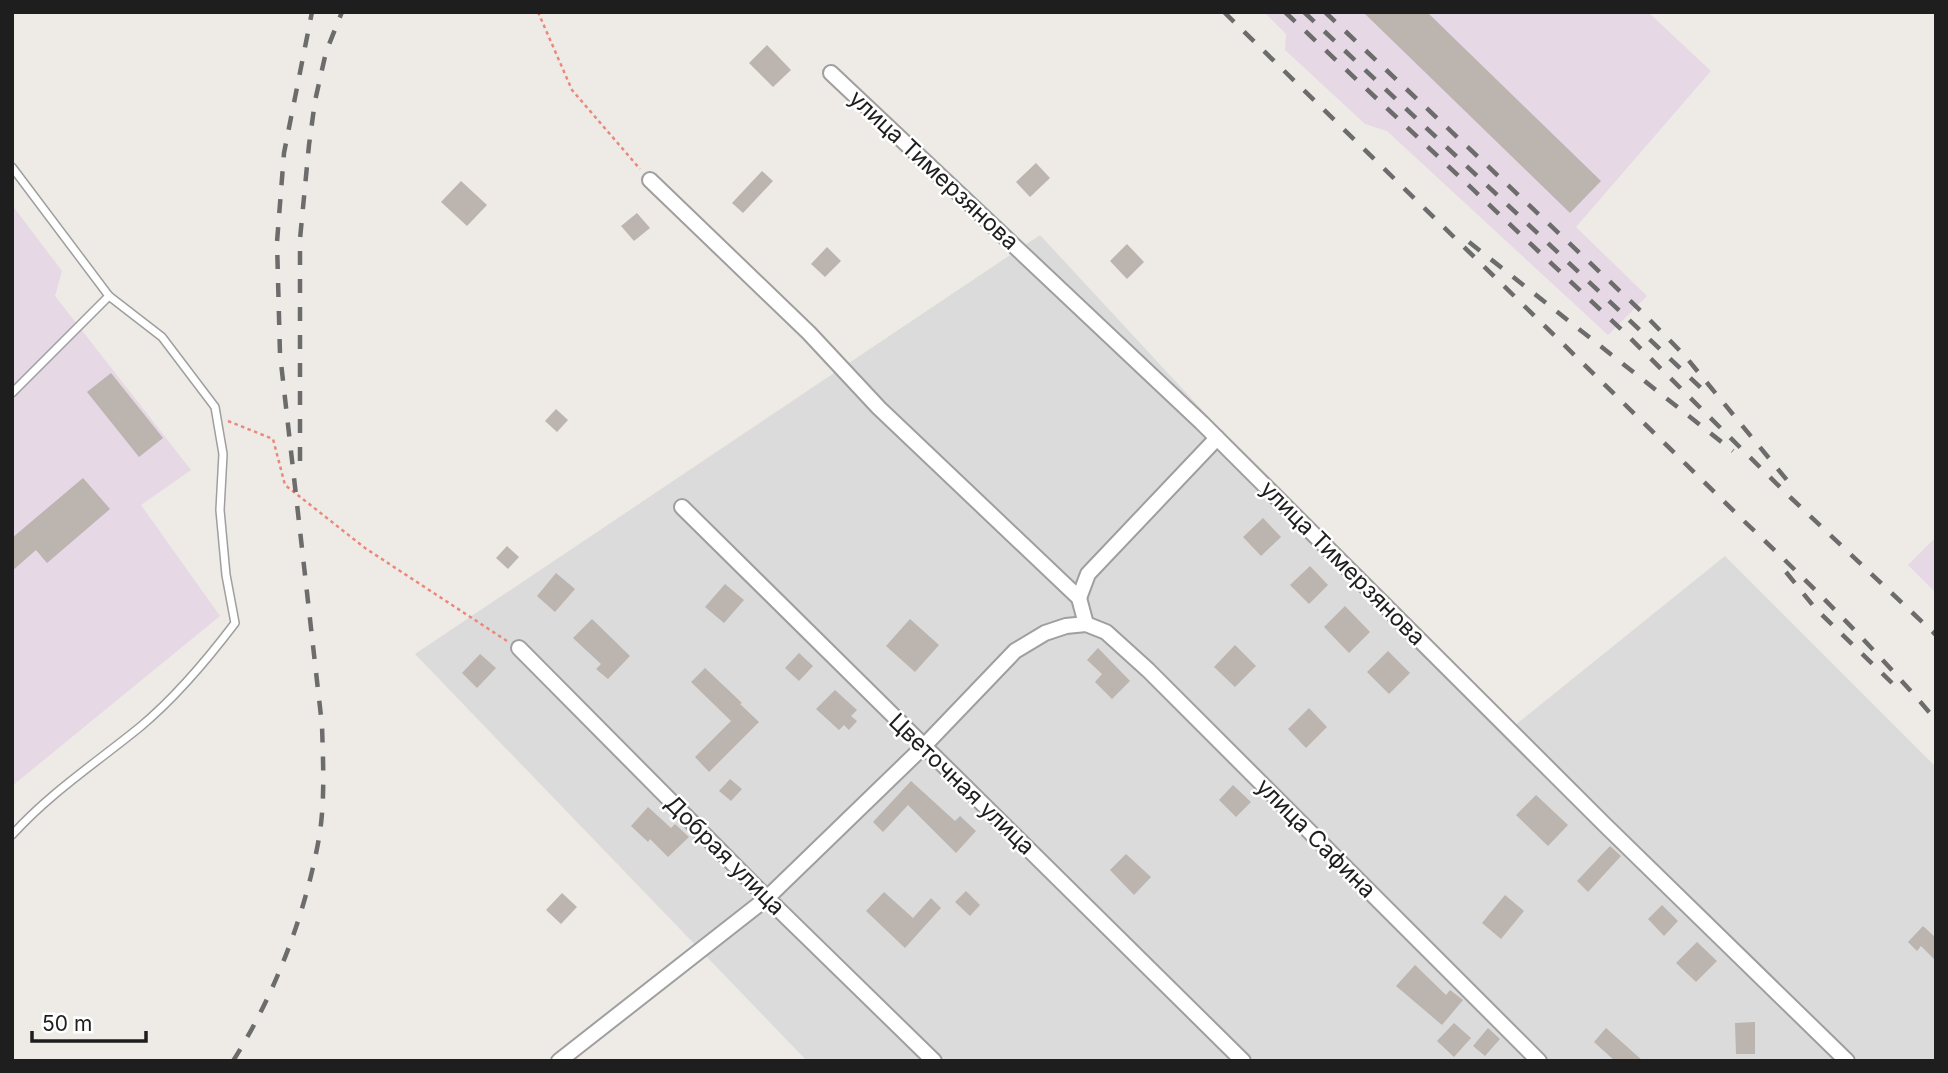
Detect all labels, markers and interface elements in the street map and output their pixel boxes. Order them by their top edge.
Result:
street label: улица Тимерзянова [843,84,1025,256]
street label: улица Тимерзянова [1255,475,1431,651]
street label: Цветочная улица [883,707,1041,861]
street label: улица Сафина [1250,772,1382,904]
street label: Добрая улица [659,789,791,921]
scale bar [32,1000,145,1044]
text: 50 m [42,1011,92,1036]

